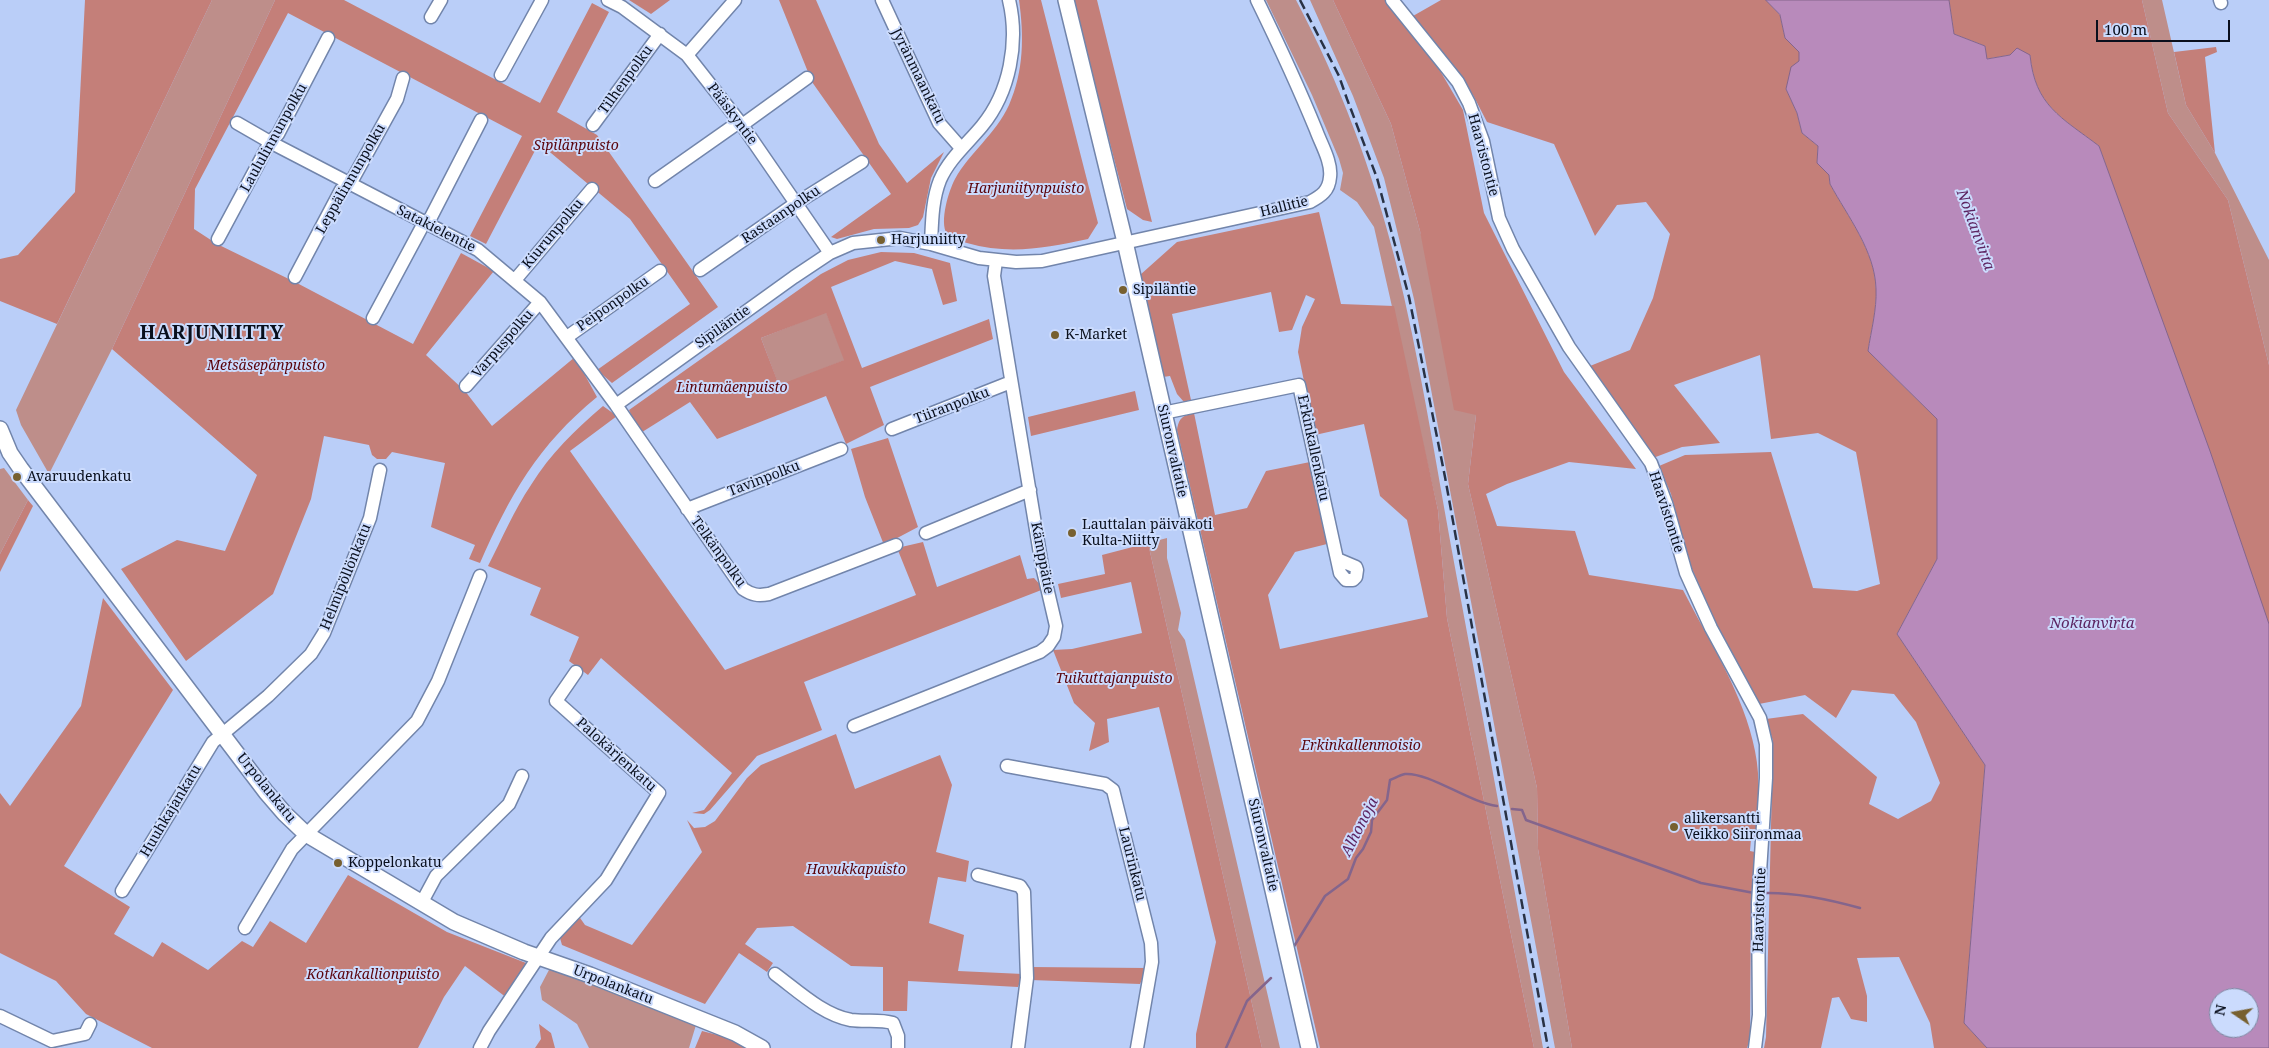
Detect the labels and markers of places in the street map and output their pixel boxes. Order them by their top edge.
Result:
place label: Harjuniitty [891,232,965,248]
marker: Harjuniitty [875,234,887,246]
place label: Sipiläntie [1133,282,1196,298]
marker: Sipiläntie [1117,284,1129,296]
place label: K-Market [1065,327,1127,343]
marker: K-Market [1049,329,1061,341]
place label: Avaruudenkatu [27,469,131,485]
marker: Avaruudenkatu [11,471,23,483]
place label: Lauttalan päiväkoti Kulta-Niitty [1082,517,1212,550]
marker: Lauttalan päiväkoti Kulta-Niitty [1066,527,1078,539]
place label: alikersantti Veikko Siironmaa [1684,811,1802,844]
marker: alikersantti Veikko Siironmaa [1668,821,1680,833]
place label: Koppelonkatu [348,855,442,871]
marker: Koppelonkatu [332,857,344,869]

